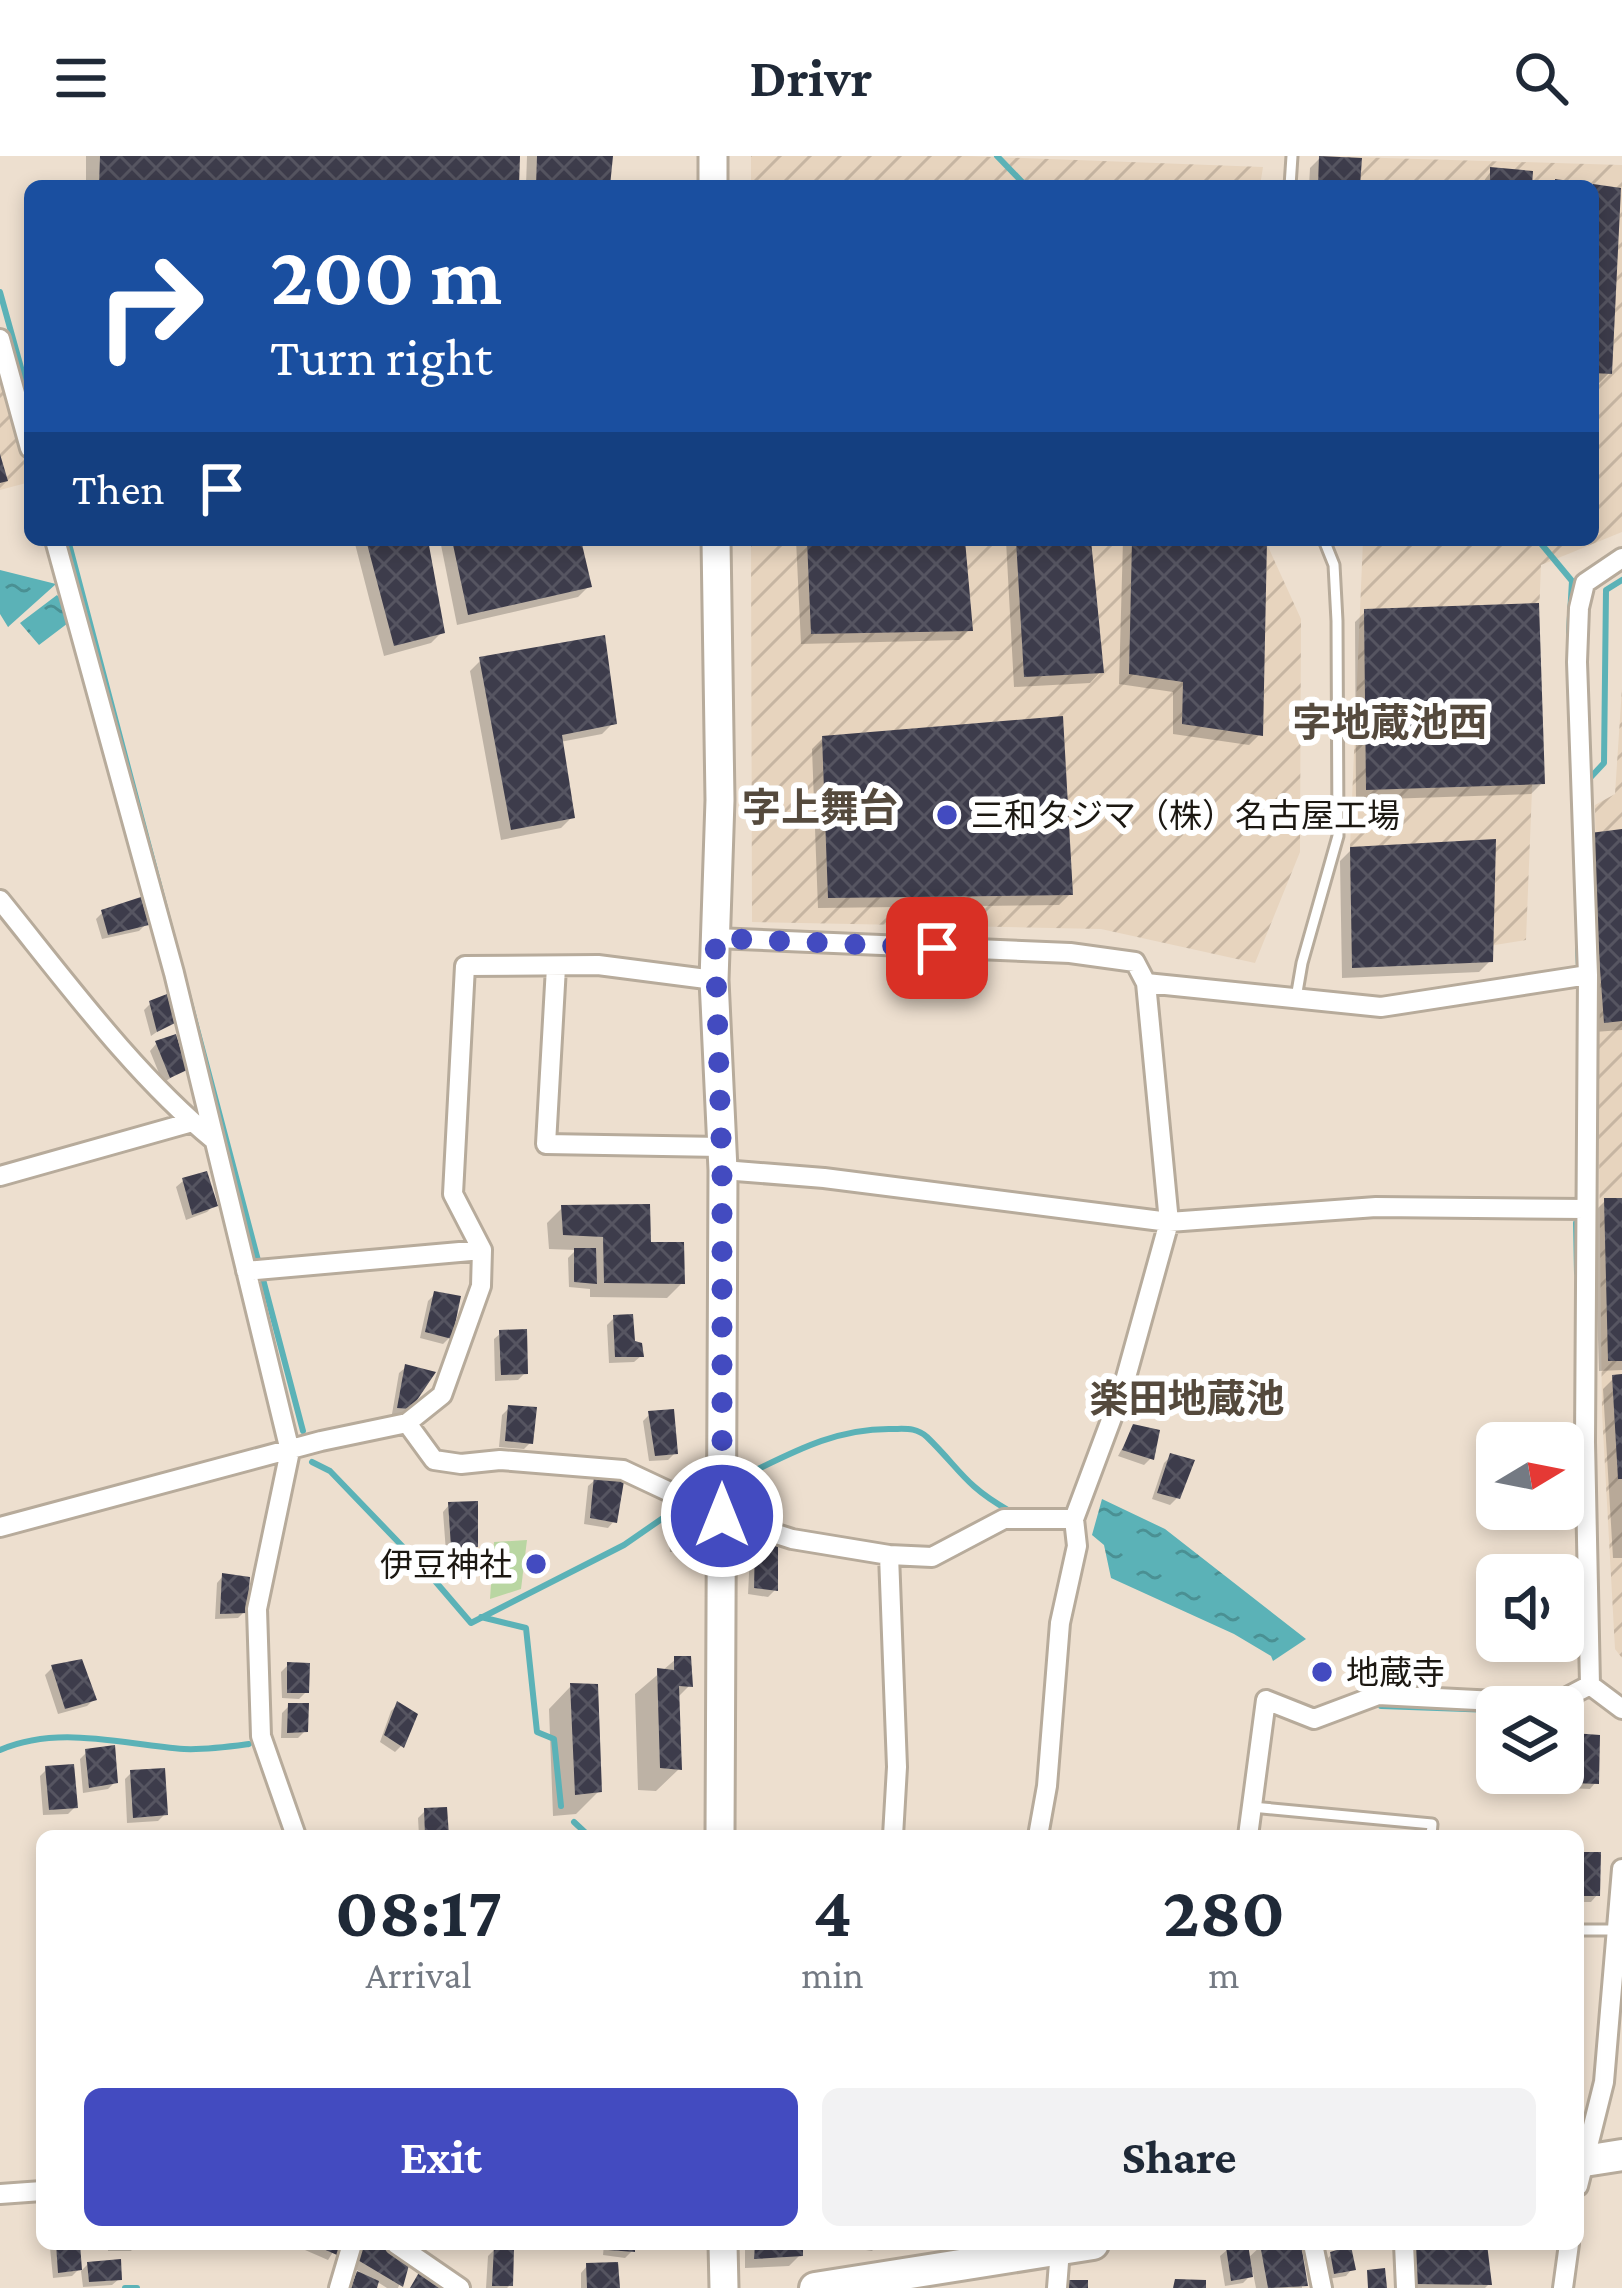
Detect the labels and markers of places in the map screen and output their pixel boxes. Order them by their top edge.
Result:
place label: 三和タジマ（株）名古屋工場 [971,797,1400,834]
marker: 三和タジマ（株）名古屋工場 [934,802,960,828]
pin [886,897,988,999]
place label: 伊豆神社 [380,1546,512,1583]
marker: 伊豆神社 [523,1551,549,1577]
place label: 地蔵寺 [1346,1654,1445,1691]
marker: 地蔵寺 [1309,1659,1335,1685]

